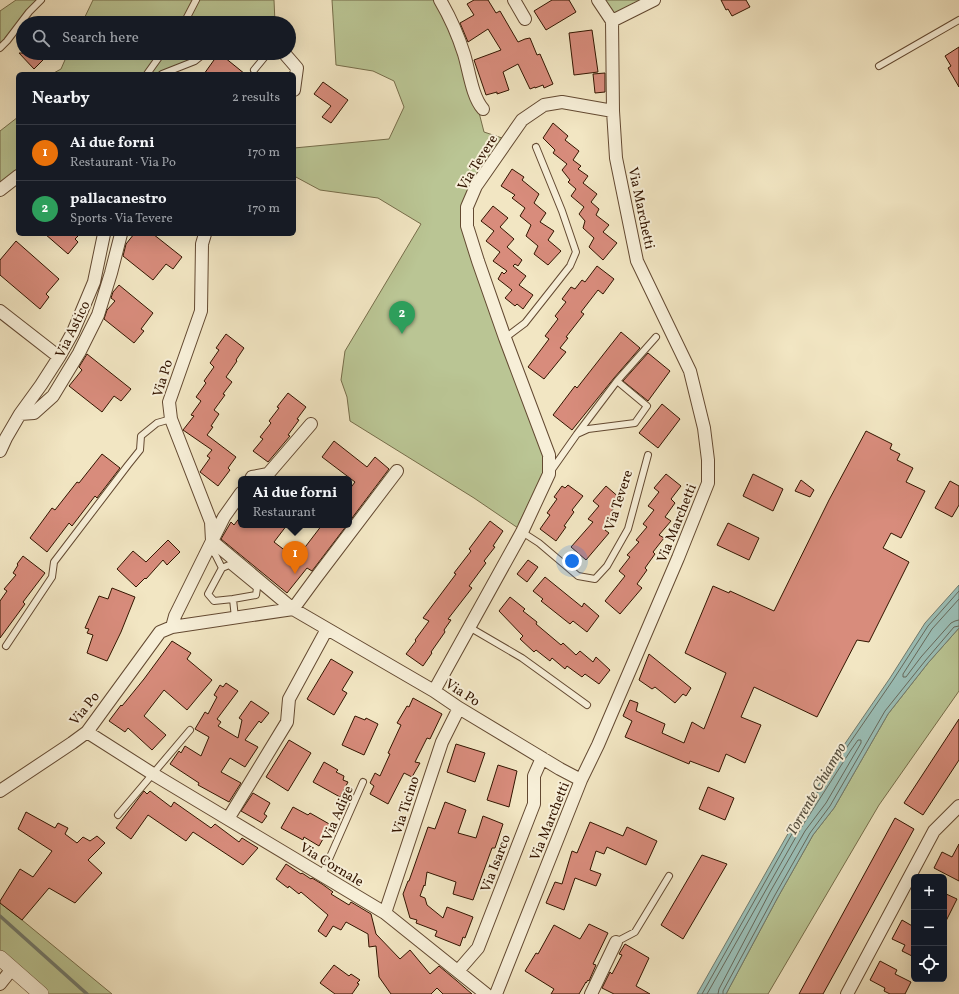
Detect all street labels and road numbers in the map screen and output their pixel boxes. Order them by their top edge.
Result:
street label: Via Tevere [454,131,503,194]
street label: Via Marchetti [623,165,659,251]
street label: Via Astico [51,298,95,361]
street label: Via Po [149,357,178,399]
street label: Via Tevere [601,467,638,533]
street label: Via Marchetti [653,481,702,566]
street label: Via Po [441,675,483,712]
street label: Via Po [66,688,105,730]
street label: Via Ticino [388,774,425,837]
street label: Via Marchetti [526,779,575,864]
street label: Via Adige [318,783,359,844]
street label: Via Isarco [477,832,516,895]
street label: Via Cornale [296,839,367,892]

